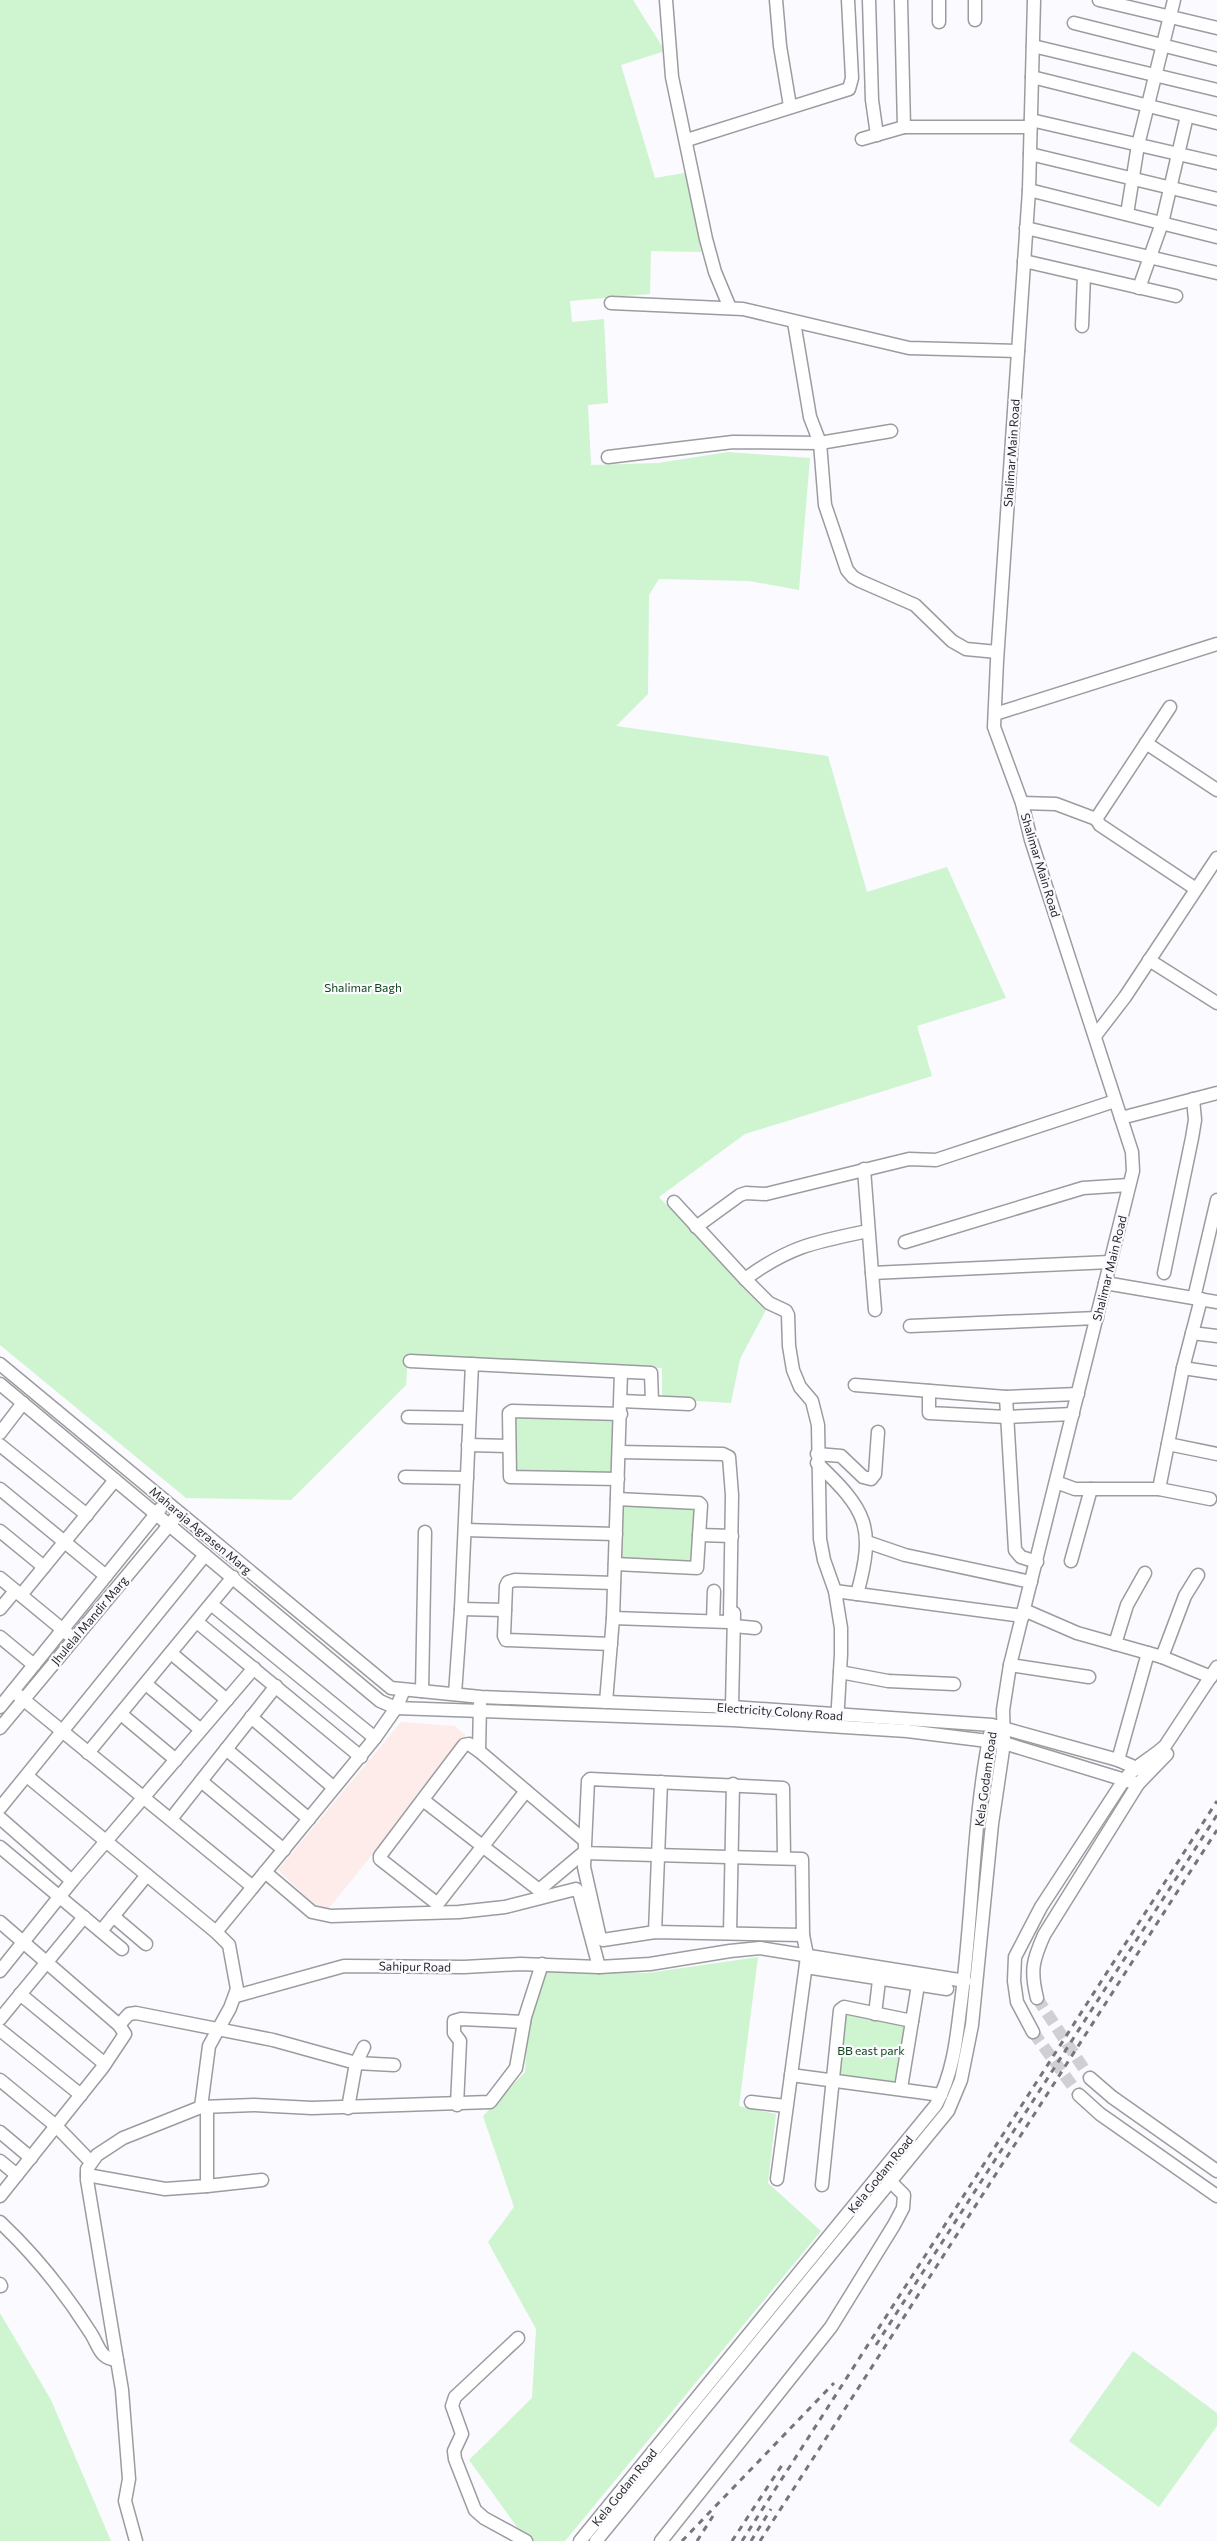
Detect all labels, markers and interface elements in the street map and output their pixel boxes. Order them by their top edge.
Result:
street label: Shalimar Main Road [1000,399,1022,507]
street label: Shalimar Main Road [1019,811,1064,919]
park label: Shalimar Bagh [324,980,402,994]
street label: Shalimar Main Road [1089,1214,1129,1322]
street label: Maharaja Agrasen Marg [147,1483,255,1577]
street label: Jhulelal Mandir Marg [48,1572,131,1668]
street label: Electricity Colony Road [716,1700,844,1722]
street label: Kela Godam Road [971,1731,999,1827]
street label: Sahipur Road [379,1958,451,1974]
park label: BB east park [837,2043,905,2057]
street label: Kela Godam Road [844,2132,916,2216]
street label: Kela Godam Road [588,2445,660,2529]

